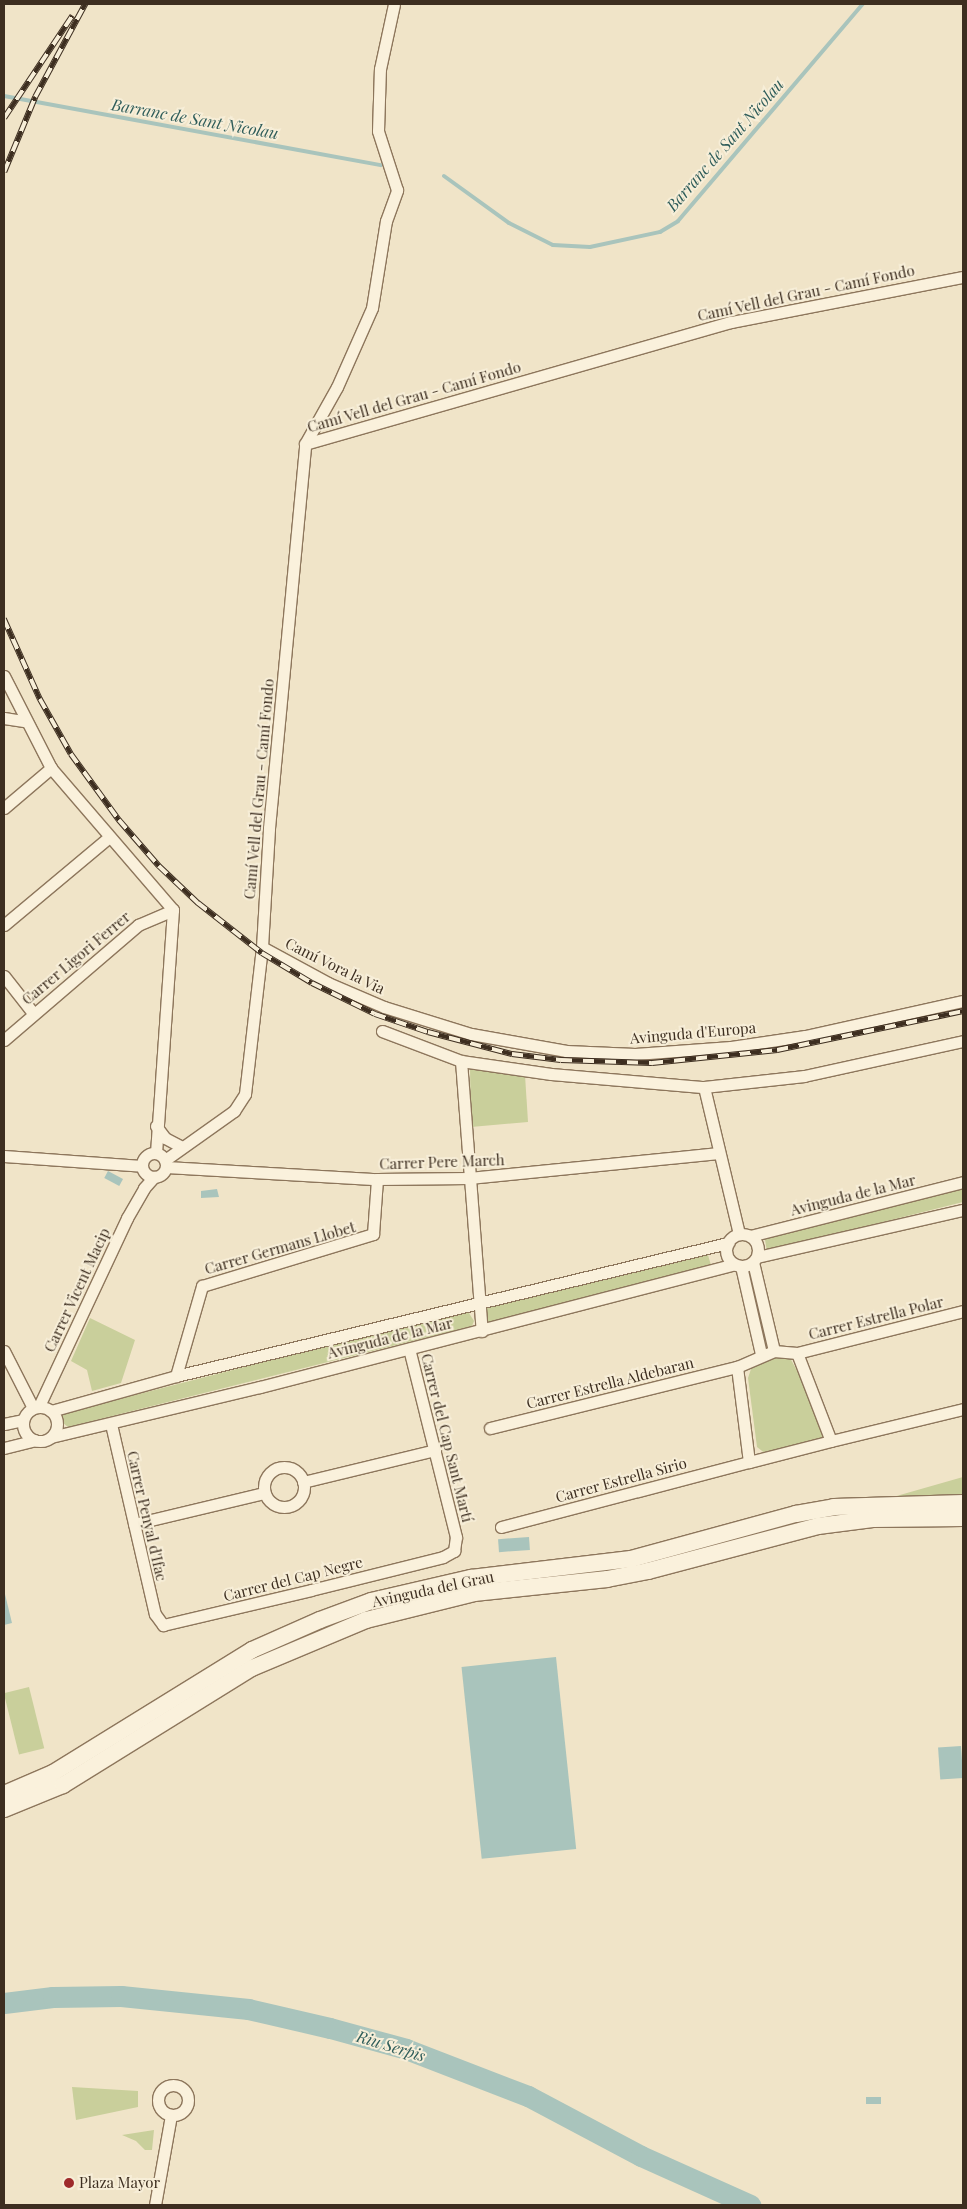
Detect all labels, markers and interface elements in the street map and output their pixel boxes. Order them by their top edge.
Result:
water label: Barranc de Sant Nicolau [662,75,788,215]
water label: Barranc de Sant Nicolau [110,95,280,143]
street label: Camí Vell del Grau - Camí Fondo [696,261,916,325]
street label: Camí Vell del Grau - Camí Fondo [305,358,523,436]
street label: Camí Vell del Grau - Camí Fondo [240,678,278,900]
street label: Carrer Ligori Ferrer [18,907,134,1009]
street label: Camí Vora la Via [281,934,389,998]
street label: Avinguda d'Europa [629,1019,757,1047]
street label: Carrer Pere March [379,1151,505,1173]
street label: Avinguda de la Mar [788,1171,918,1219]
street label: Carrer Germans Llobet [202,1218,358,1278]
street label: Carrer Vicent Macip [40,1225,114,1355]
street label: Carrer Estrella Polar [806,1292,946,1344]
street label: Avinguda de la Mar [325,1314,455,1362]
street label: Carrer del Cap Sant Martí [417,1351,477,1525]
street label: Carrer Estrella Aldebaran [524,1353,696,1413]
street label: Carrer Penyal d'Ifac [123,1449,171,1583]
street label: Carrer Estrella Sirio [553,1454,689,1506]
street label: Carrer del Cap Negre [221,1553,365,1605]
street label: Avinguda del Grau [370,1567,496,1611]
water label: Riu Serpis [354,2026,428,2066]
place label: Plaza Mayor [79,2174,160,2192]
marker: Plaza Mayor [63,2177,75,2189]

